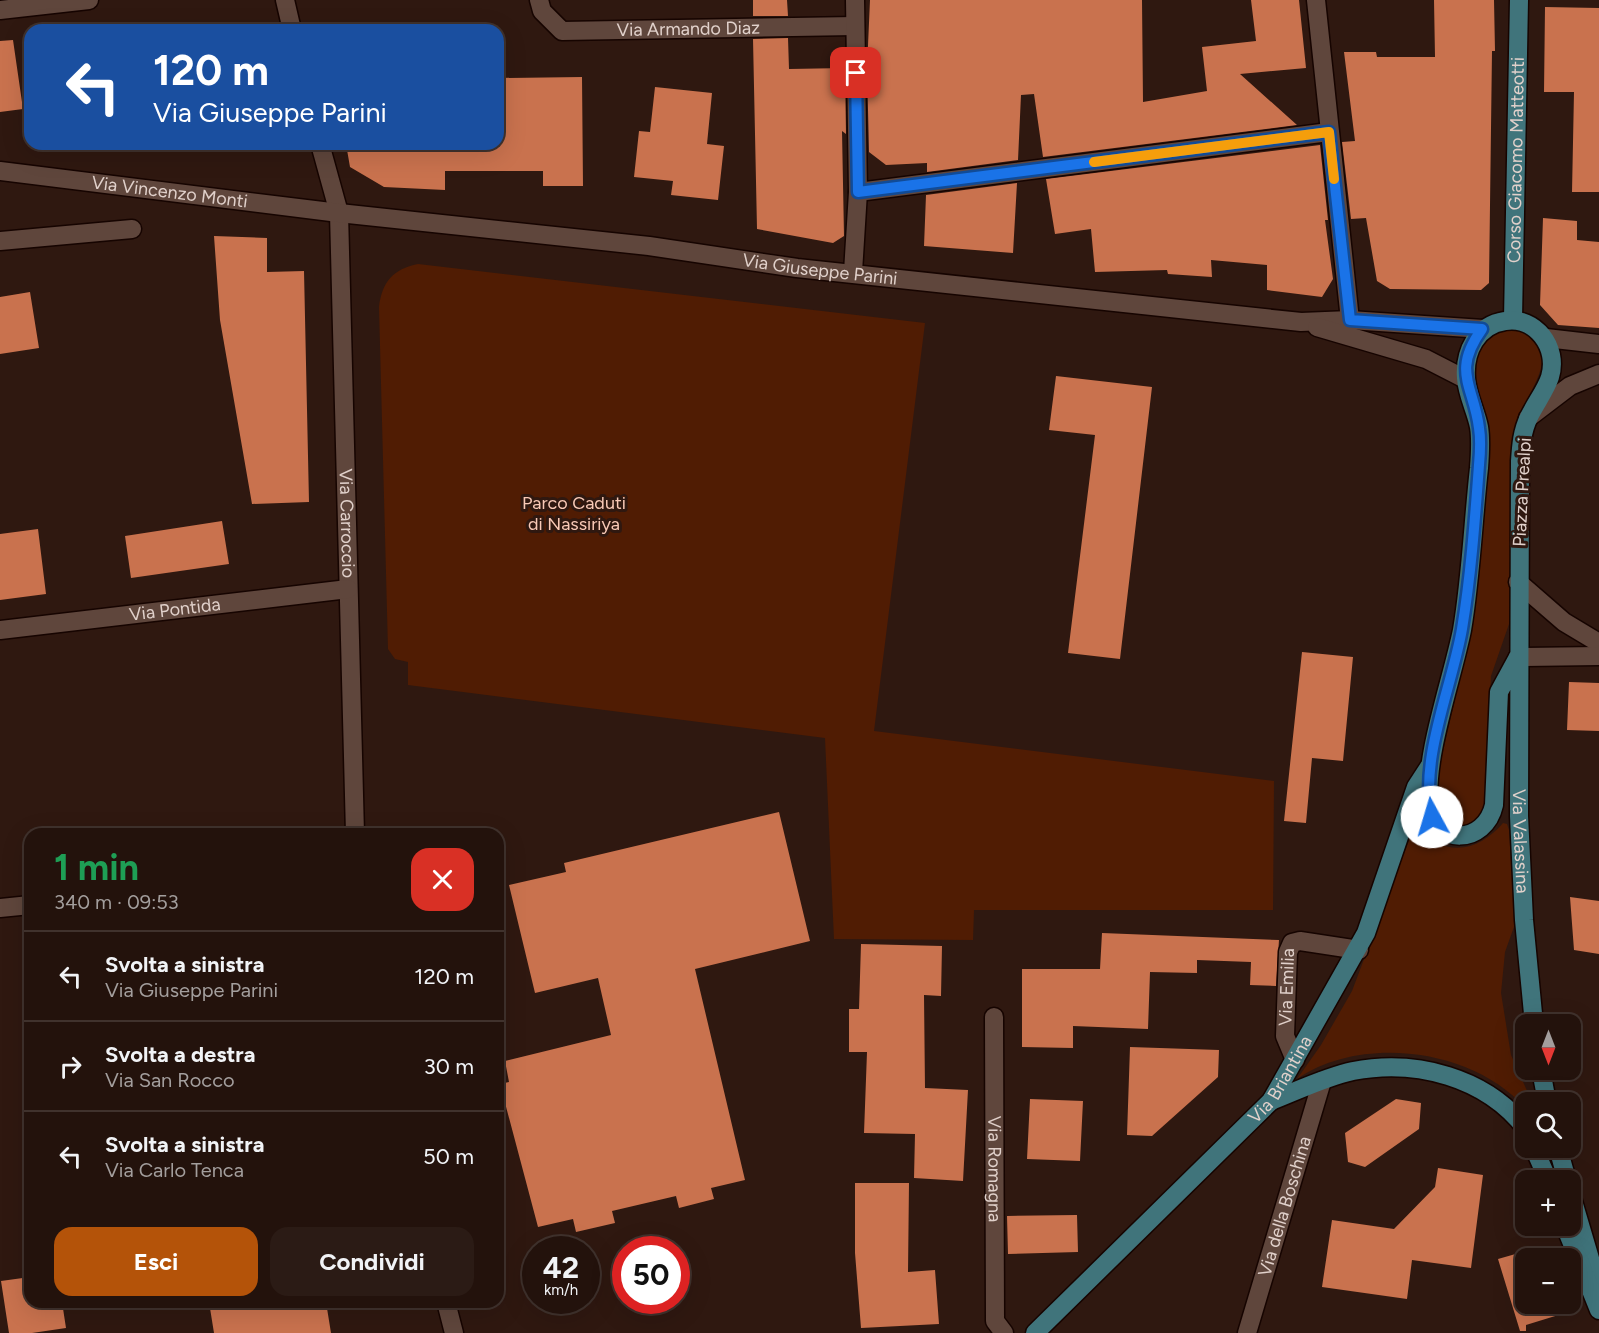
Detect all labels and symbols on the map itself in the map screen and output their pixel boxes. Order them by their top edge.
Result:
street label: Via Armando Diaz [617,17,760,41]
pin [830,47,881,98]
street label: Corso Giacomo Matteotti [1503,57,1529,263]
street label: Via Vincenzo Monti [90,171,249,213]
street label: Via Giuseppe Parini [741,249,899,290]
street label: Piazza Prealpi [1508,437,1536,547]
street label: Via Carroccio [335,468,359,578]
park label: Parco Caduti di Nassiriya [522,492,626,535]
street label: Via Pontida [128,593,222,626]
position arrow [1400,785,1464,849]
street label: Via Valassina [1508,789,1534,894]
street label: Via Emilia [1274,948,1299,1026]
north arrow [1515,1014,1581,1080]
street label: Via Briantina [1244,1032,1317,1128]
street label: Via Romagna [983,1116,1006,1222]
street label: Via della Boschina [1253,1134,1316,1279]
speed limit sign: 50 [612,1236,690,1314]

